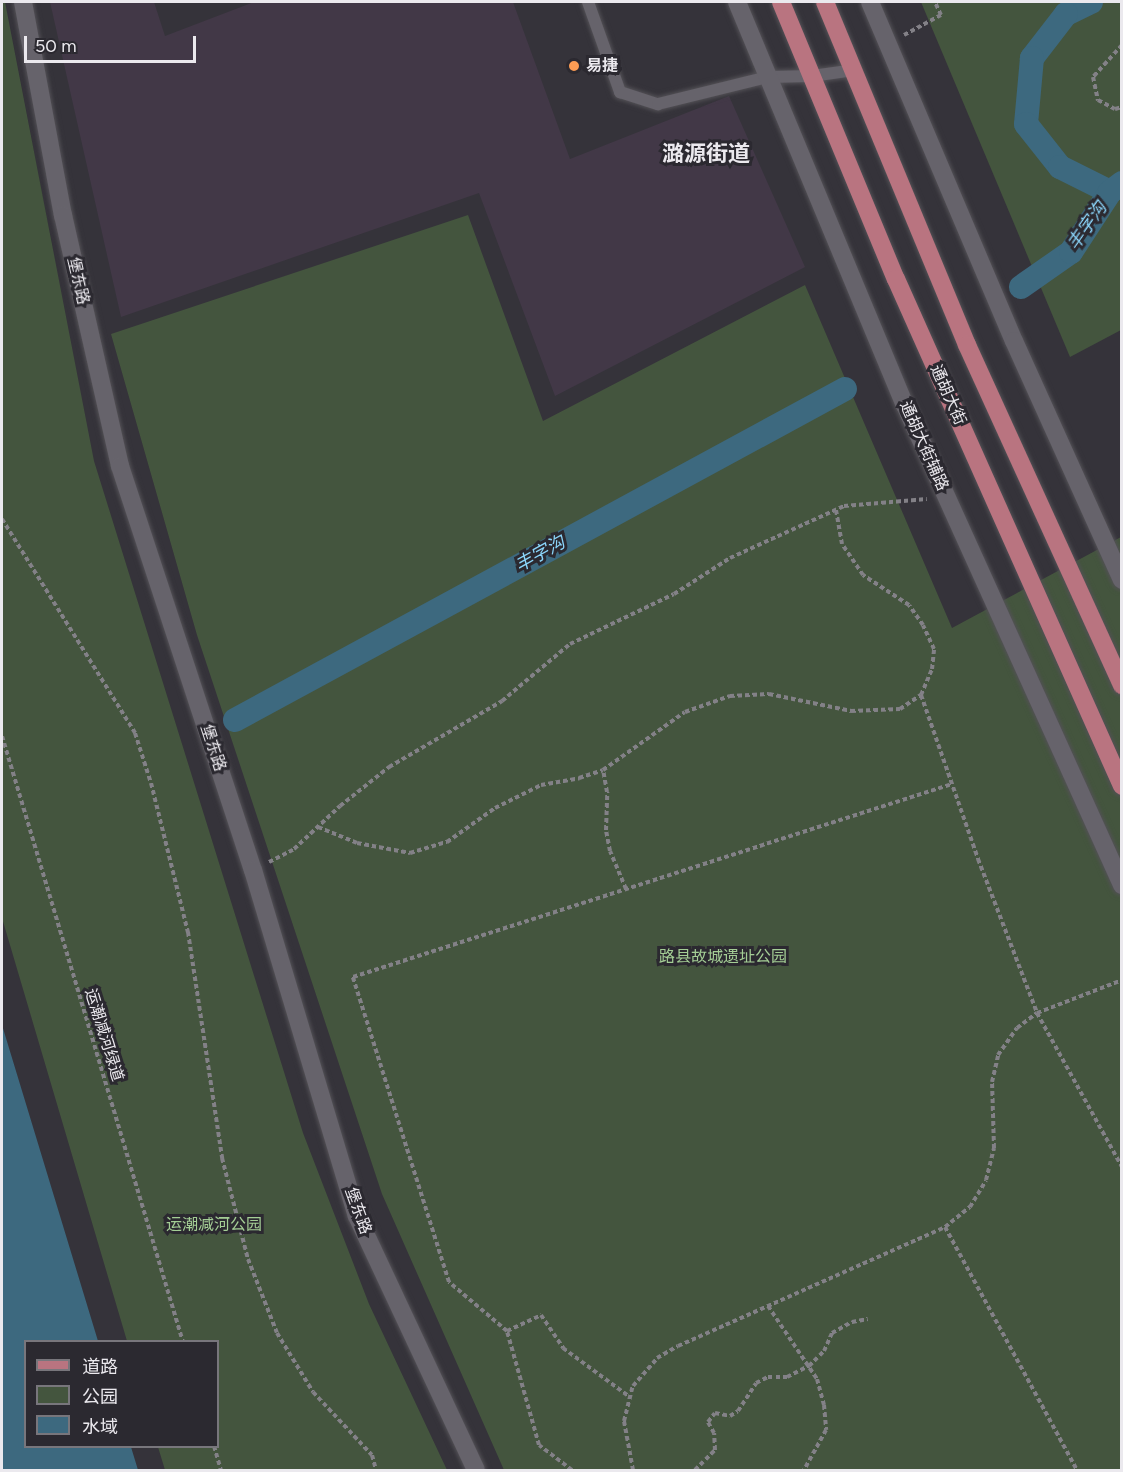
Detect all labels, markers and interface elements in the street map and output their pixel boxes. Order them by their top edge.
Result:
scale bar [27,24,200,62]
text: 50 m [35,35,77,57]
place label: 易捷 [586,56,618,76]
marker: 易捷 [567,59,581,73]
district label: 潞源街道 [662,141,750,167]
water label: 丰字沟 [1063,198,1111,254]
street label: 堡东路 [63,255,93,307]
street label: 通胡大街 [926,362,970,428]
street label: 通胡大街辅路 [896,398,952,494]
water label: 丰字沟 [511,531,569,577]
street label: 堡东路 [196,722,230,774]
park label: 路县故城遗址公园 [659,947,787,967]
street label: 运潮减河绿道 [81,986,127,1084]
street label: 堡东路 [341,1185,375,1237]
park label: 运潮减河公园 [166,1215,262,1235]
legend [24,1340,219,1448]
text: 道路 [82,1356,118,1378]
text: 公园 [82,1386,118,1408]
text: 水域 [82,1416,118,1438]

